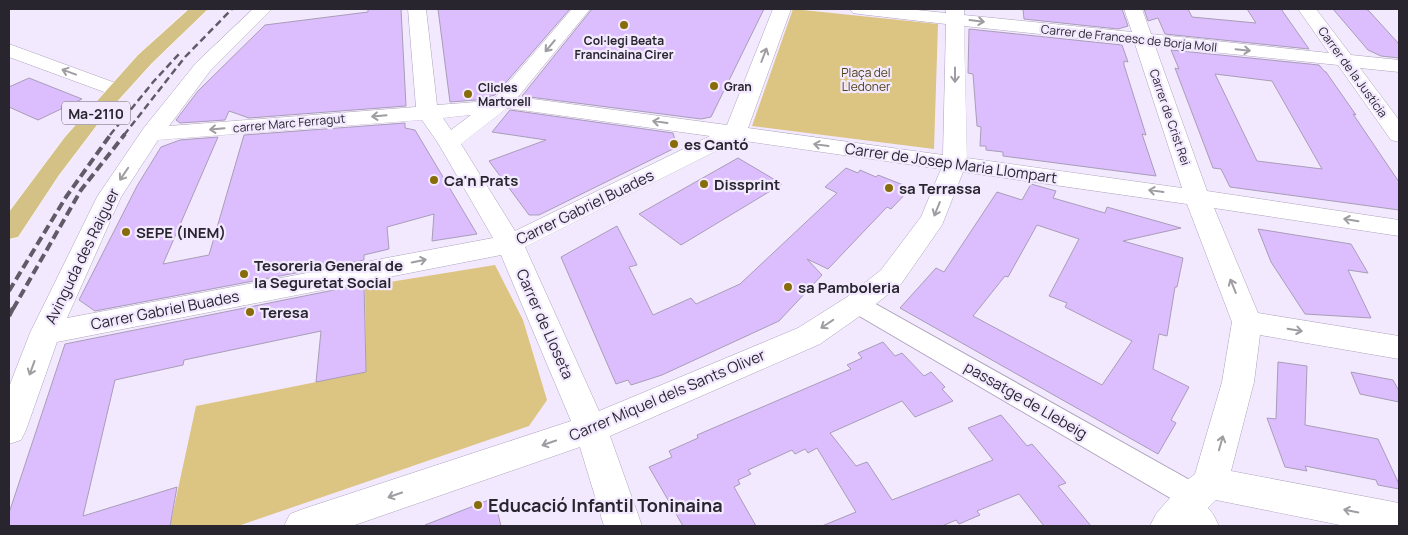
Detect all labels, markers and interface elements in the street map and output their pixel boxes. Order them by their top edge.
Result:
one-way arrow [969,16,985,26]
marker: Col·legi Beata Francinaina Cirer [618,19,630,31]
street label: Carrer de Francesc de Borja Moll [1040,20,1218,56]
street label: Carrer de la Justícia [1314,23,1392,121]
place label: Col·legi Beata Francinaina Cirer [575,32,674,63]
one-way arrow [544,39,555,52]
one-way arrow [1235,45,1251,55]
one-way arrow [761,47,770,62]
park label: Plaça del Lledoner [841,64,891,95]
one-way arrow [950,66,960,83]
one-way arrow [61,67,77,76]
street label: Carrer de Crist Rei [1146,67,1194,167]
place label: Gran [724,78,752,95]
place label: Clicles Martorell [478,79,531,110]
marker: Gran [708,80,720,92]
marker: Clicles Martorell [462,88,474,100]
road number: Ma-2110 [62,102,130,125]
street label: carrer Marc Ferragut [232,110,346,136]
one-way arrow [371,111,387,121]
one-way arrow [653,117,669,127]
one-way arrow [209,124,225,134]
place label: es Cantó [684,134,749,155]
marker: es Cantó [668,138,680,150]
street label: Carrer de Josep Maria Llompart [843,138,1059,188]
one-way arrow [814,140,830,150]
street label: Carrer Gabriel Buades [513,164,657,250]
one-way arrow [119,167,129,181]
place label: Ca'n Prats [444,170,518,191]
marker: Ca'n Prats [428,174,440,186]
place label: Dissprint [714,174,780,195]
marker: Dissprint [698,178,710,190]
place label: sa Terrassa [899,178,981,199]
marker: sa Terrassa [883,182,895,194]
street label: Avinguda des Raiguer [40,184,124,327]
one-way arrow [1148,186,1164,196]
one-way arrow [932,201,942,216]
one-way arrow [1343,215,1359,225]
place label: SEPE (INEM) [136,222,226,243]
marker: SEPE (INEM) [120,226,132,238]
place label: Tesoreria General de la Seguretat Social [254,255,403,293]
one-way arrow [411,256,427,266]
street label: Carrer de Lloseta [511,266,579,382]
marker: Tesoreria General de la Seguretat Social [238,268,250,280]
place label: sa Pamboleria [798,277,900,298]
one-way arrow [1228,279,1237,294]
marker: sa Pamboleria [782,281,794,293]
street label: Carrer Gabriel Buades [89,285,241,335]
place label: Teresa [260,302,309,323]
marker: Teresa [244,306,256,318]
one-way arrow [820,319,834,329]
one-way arrow [1287,325,1303,335]
street label: Carrer Miquel dels Sants Oliver [566,344,769,446]
street label: passatge de Llebeig [961,356,1091,444]
one-way arrow [27,360,36,375]
one-way arrow [1217,435,1227,451]
one-way arrow [542,439,557,448]
one-way arrow [388,491,404,500]
place label: Educació Infantil Toninaina [488,493,723,517]
marker: Educació Infantil Toninaina [472,499,484,511]
one-way arrow [1344,505,1360,515]

